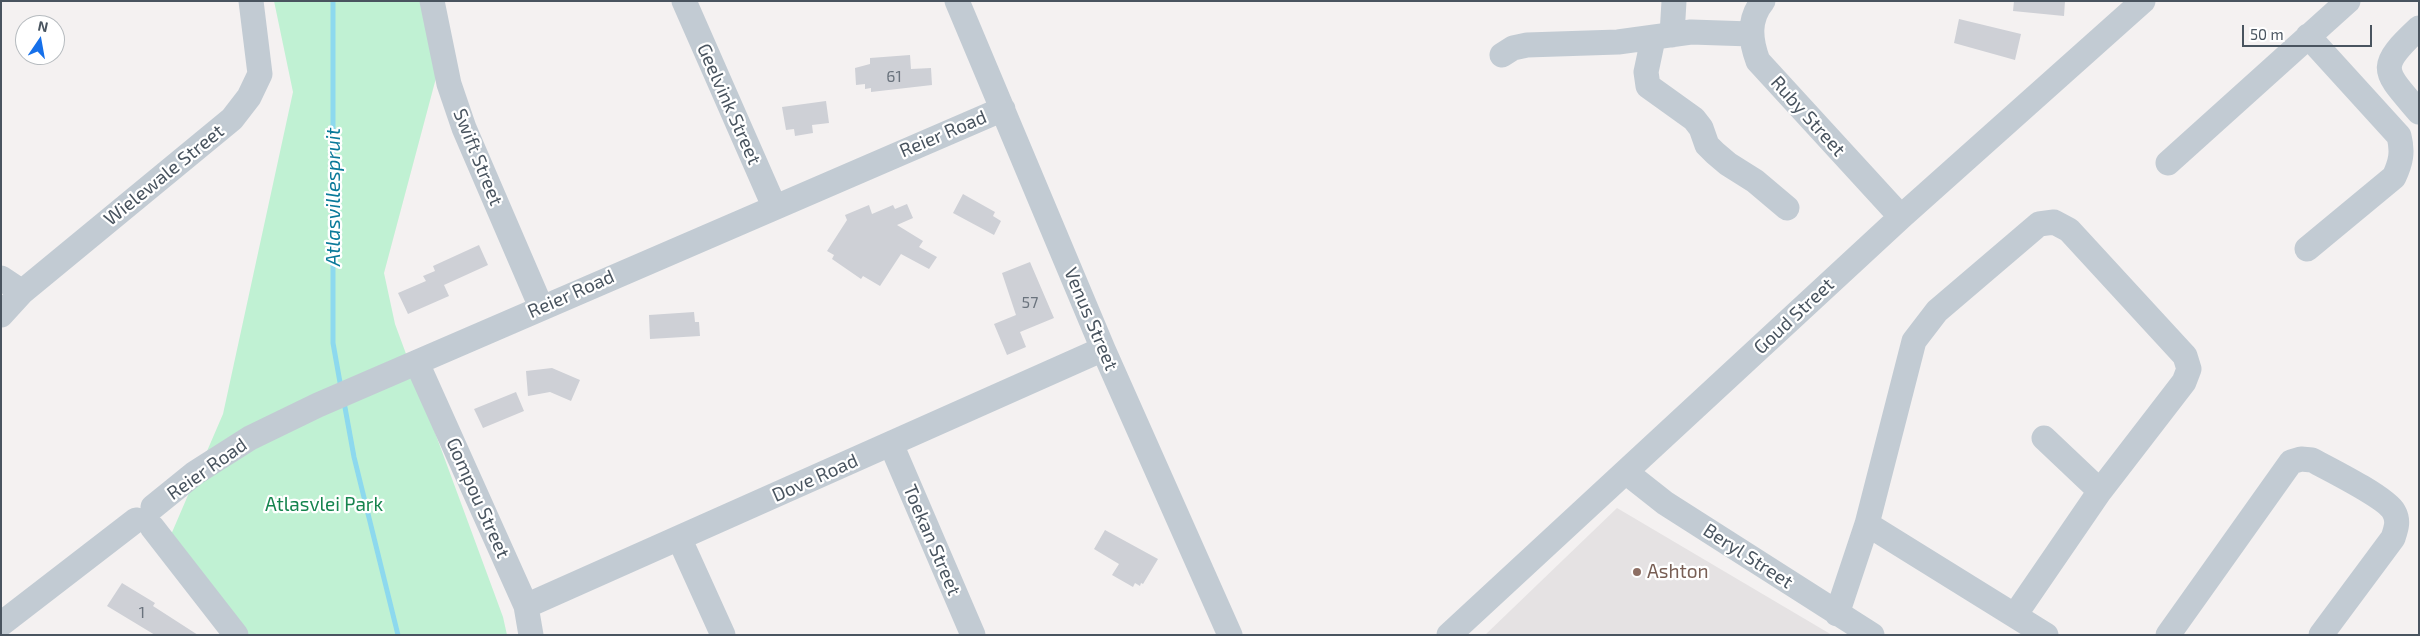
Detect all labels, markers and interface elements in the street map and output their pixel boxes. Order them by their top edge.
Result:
north arrow [15,15,65,65]
scale bar [2245,15,2375,47]
text: N [36,16,50,35]
text: 50 m [2250,25,2284,43]
street label: Geelvink Street [692,40,766,168]
house number: 61 [886,67,902,87]
street label: Ruby Street [1766,71,1850,161]
street label: Swift Street [448,105,508,209]
street label: Reier Road [896,105,990,163]
street label: Wielewale Street [99,120,229,230]
water label: Atlasvillespruit [321,128,345,266]
street label: Venus Street [1059,264,1123,374]
street label: Reier Road [524,265,618,323]
street label: Goud Street [1749,273,1839,359]
house number: 57 [1022,293,1038,313]
street label: Reier Road [163,433,251,505]
street label: Gompou Street [441,434,515,562]
street label: Dove Road [769,449,861,507]
street label: Toekan Street [898,481,966,599]
park label: Atlasvlei Park [265,494,383,516]
street label: Beryl Street [1699,519,1797,593]
place label: Ashton [1647,561,1709,583]
marker: Ashton [1631,566,1643,578]
house number: 1 [139,603,145,623]

